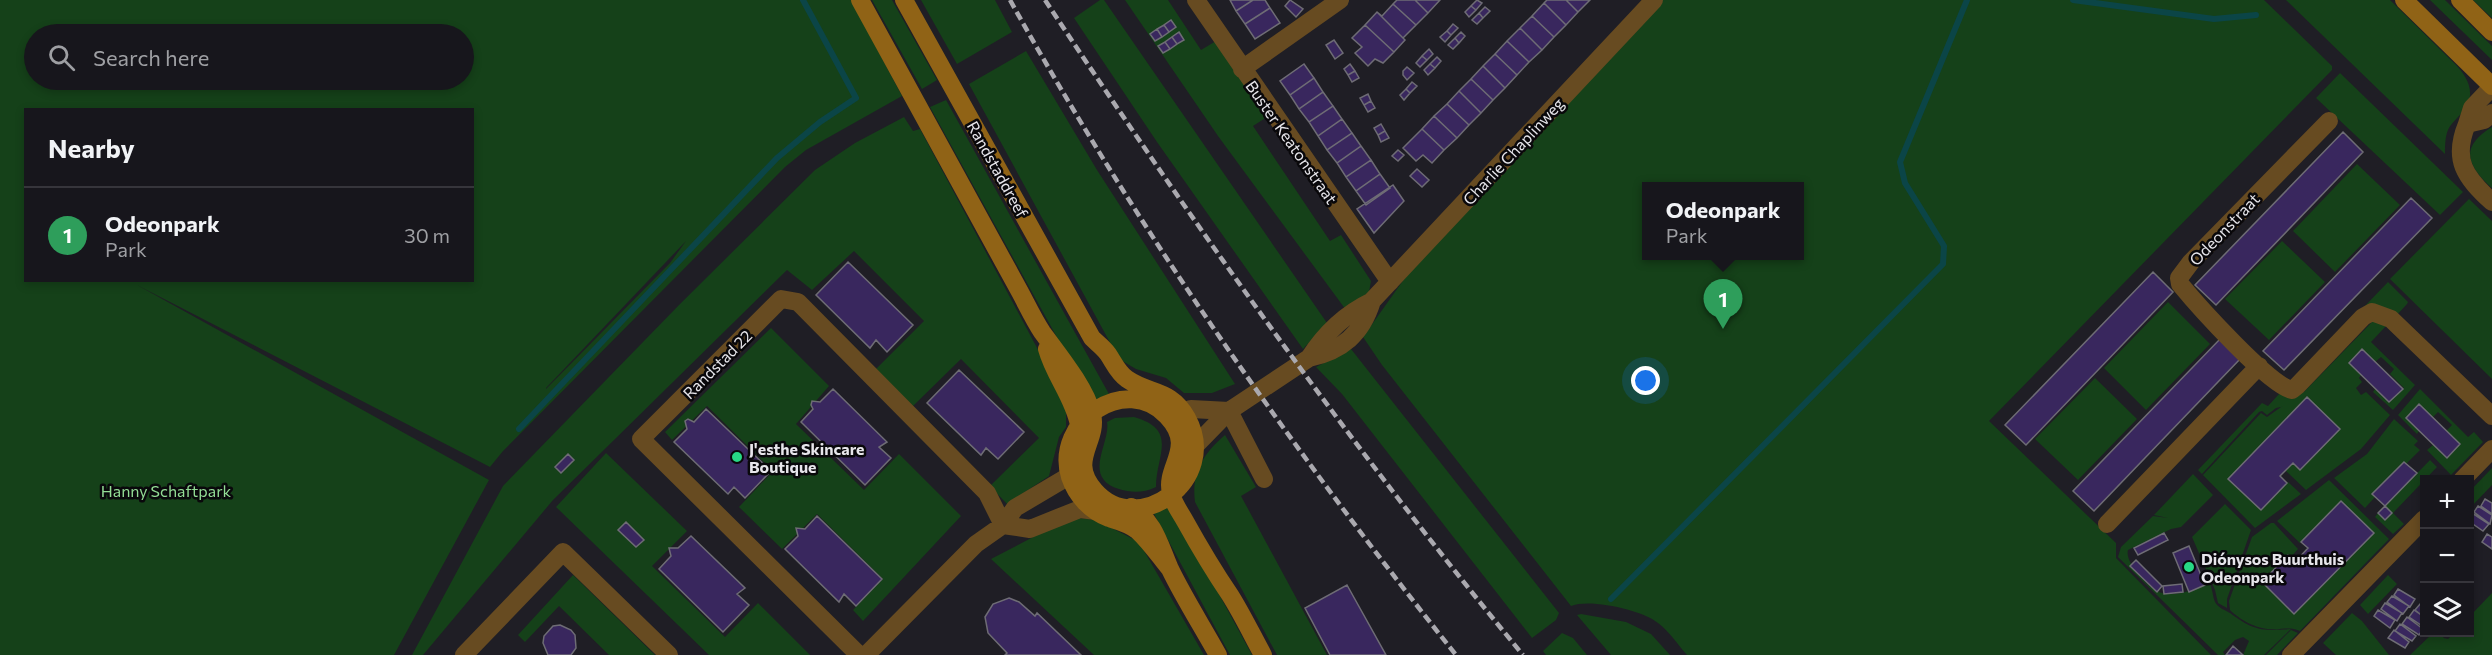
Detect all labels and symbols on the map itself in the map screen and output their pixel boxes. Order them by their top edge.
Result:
street label: Buster Keatonstraat [1242,77,1342,208]
street label: Charlie Chaplinweg [1459,93,1568,208]
street label: Randstaddreef [964,117,1033,221]
street label: Odeonstraat [2185,189,2263,269]
pin: 1 [1704,280,1742,329]
street label: Randstad 22 [679,325,756,402]
your location [1631,366,1660,395]
place label: J'esthe Skincare Boutique [749,439,865,476]
marker: J'esthe Skincare Boutique [730,450,744,464]
park label: Hanny Schaftpark [101,481,232,500]
place label: Diónysos Buurthuis Odeonpark [2201,549,2344,586]
marker: Diónysos Buurthuis Odeonpark [2182,560,2196,574]

